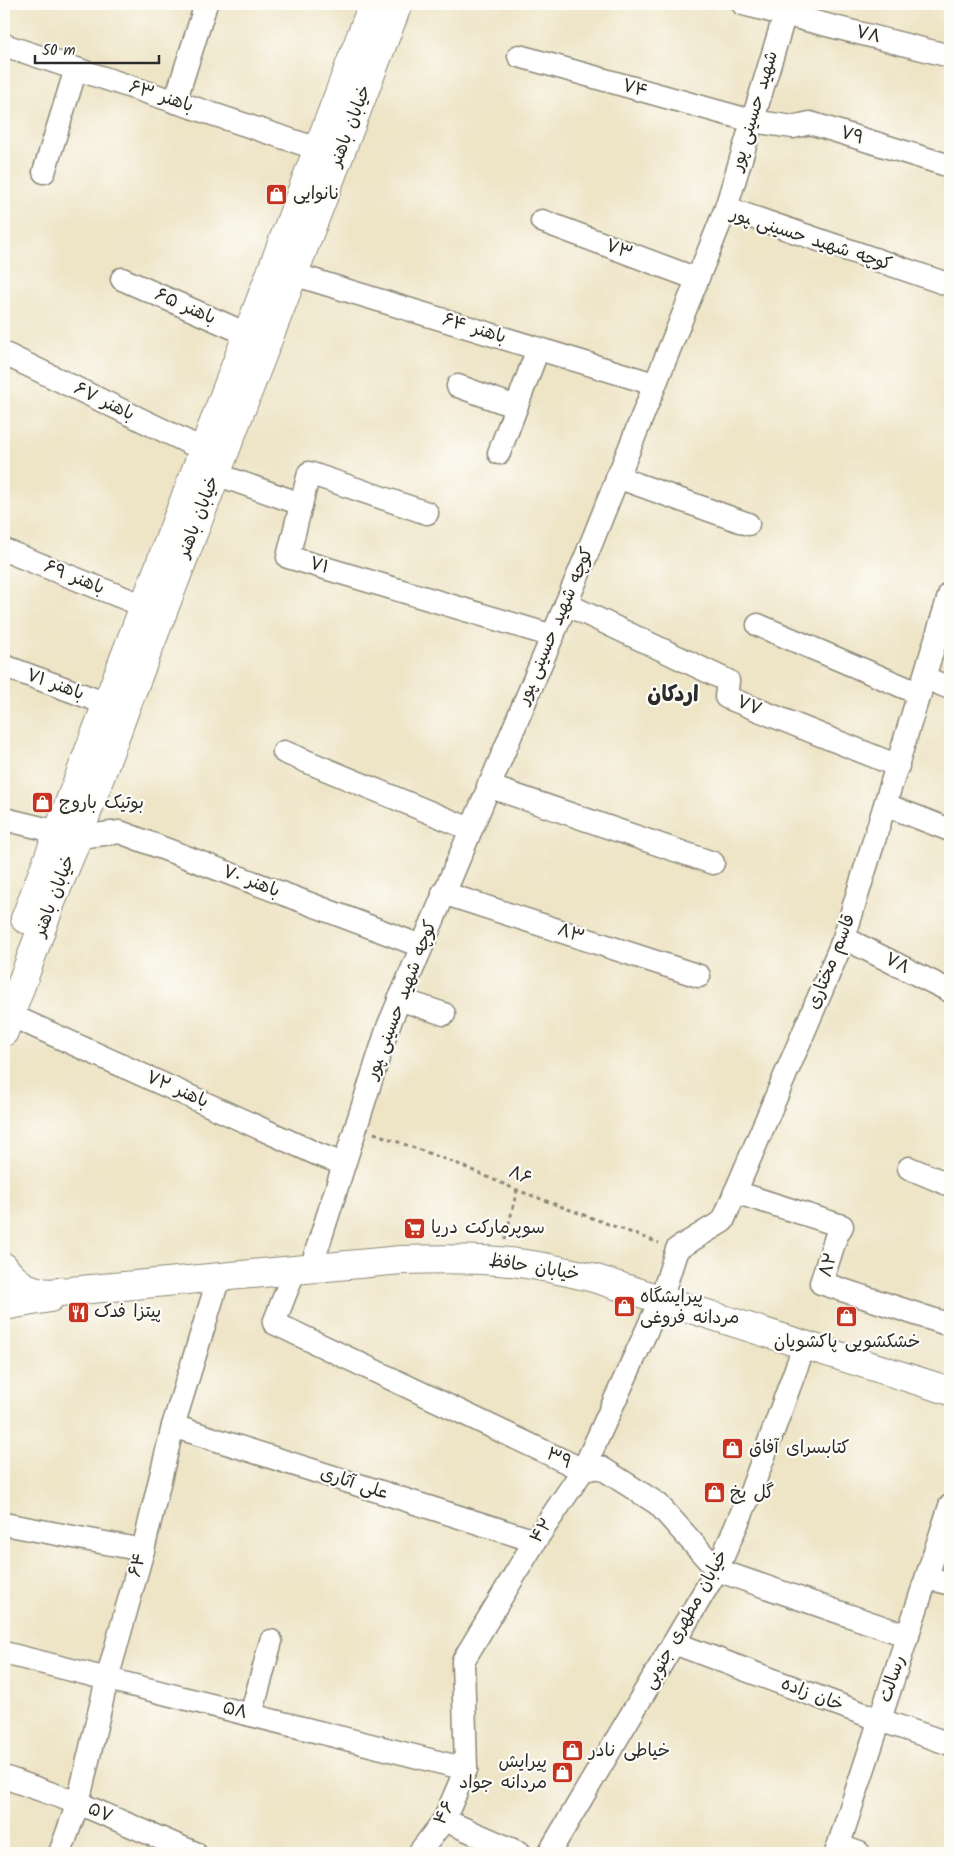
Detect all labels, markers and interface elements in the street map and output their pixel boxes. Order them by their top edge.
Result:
street label: ۷۸ [852,18,884,52]
scale bar [35,32,159,64]
text: 50 m [42,39,76,63]
street label: شهید حسینی پور [722,47,787,176]
street label: ۷۴ [618,71,652,107]
street label: باهنر ۶۳ [125,73,197,121]
street label: خیابان باهنر [321,81,380,173]
street label: ۷۹ [836,119,868,153]
place label: نانوایی [293,180,340,209]
shop icon: نانوایی [265,182,289,206]
street label: کوچه شهید حسینی ‍پور [725,200,896,280]
street label: ۷۳ [601,232,637,268]
street label: باهنر ۶۵ [150,281,220,333]
street label: باهنر ۶۴ [438,306,510,352]
street label: باهنر ۶۷ [69,375,139,429]
street label: خیابان باهنر [169,472,228,564]
street label: کوچه شهید حسینی ‍پور [509,543,602,711]
street label: ۷۱ [306,549,332,583]
street label: باهنر ۶۹ [39,553,109,603]
street label: باهنر ۷۱ [22,661,88,709]
district label: اردکان [647,678,699,713]
street label: ۷۷ [732,688,766,724]
place label: بوتیک باروج [59,789,144,818]
shop icon: بوتیک باروج [31,791,55,815]
street label: خیابان باهنر [25,851,84,943]
street label: باهنر ۷۰ [218,858,284,906]
street label: قاسم مختاری [800,910,864,1014]
street label: کوچه شهید حسینی ‍پور [358,916,446,1086]
street label: ۸۳ [554,916,588,952]
street label: ۷۸ [879,945,915,983]
street label: باهنر ۷۲ [141,1063,213,1117]
street label: ۸۶ [504,1158,536,1194]
place label: سوپرمارکت دریا [431,1214,545,1243]
supermarket icon: سوپرمارکت دریا [403,1216,427,1240]
street label: خیابان حافظ [487,1247,581,1289]
street label: ۸۲ [812,1249,846,1281]
place label: پیرایشگاه مردانه فروغی [640,1283,739,1333]
shop icon: پیرایشگاه مردانه فروغی [612,1295,636,1319]
place label: پیتزا فدک [94,1298,161,1327]
restaurant icon: پیتزا فدک [66,1300,90,1324]
shop icon: خشکشویی پاکشویان [835,1305,859,1329]
place label: خشکشویی پاکشویان [774,1328,920,1357]
place label: کتابسرای آفاق [749,1434,850,1463]
shop icon: کتابسرای آفاق [721,1436,745,1460]
street label: ۳۹ [541,1440,577,1478]
street label: علی آثاری [316,1459,392,1509]
place label: گل یخ [730,1479,775,1508]
shop icon: گل یخ [702,1481,726,1505]
street label: ۴۲ [523,1512,561,1550]
street label: خیابان مطهری جنوبی [636,1545,736,1695]
street label: ۶۴ [121,1549,155,1581]
street label: رسالت [872,1652,914,1706]
street label: خان زاده [776,1670,848,1720]
street label: ۵۸ [219,1694,251,1728]
place label: خیاطی نادر [587,1737,670,1766]
shop icon: خیاطی نادر [561,1739,585,1763]
place label: پیرایش مردانه جواد [459,1748,547,1798]
shop icon: پیرایش مردانه جواد [551,1760,575,1784]
street label: ۵۷ [83,1795,117,1831]
street label: ۴۶ [426,1795,464,1831]

